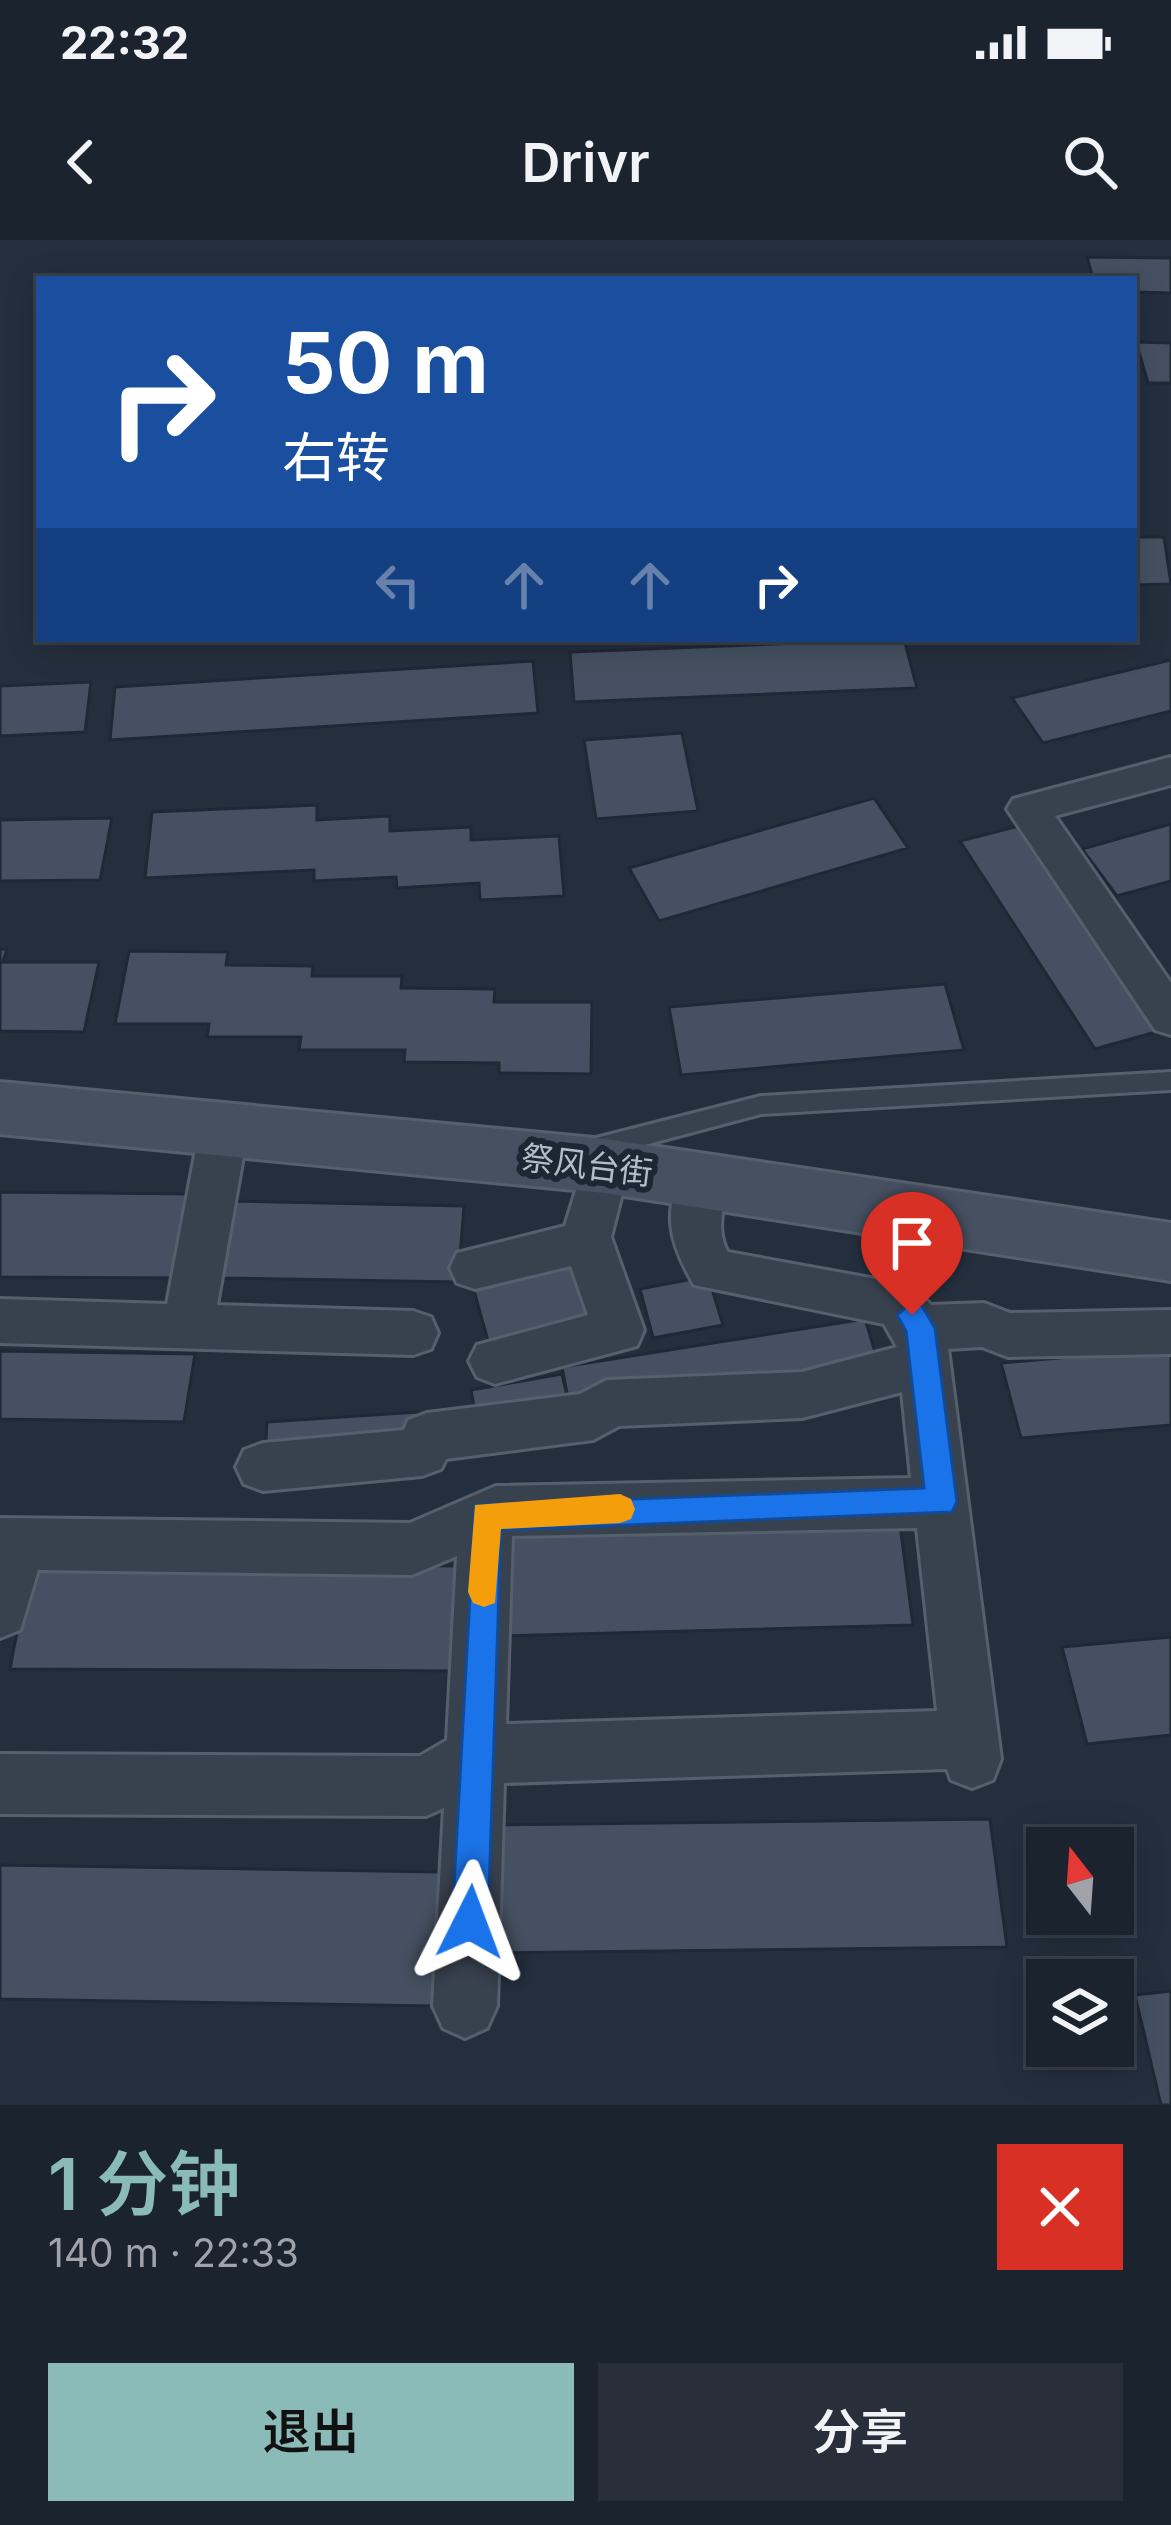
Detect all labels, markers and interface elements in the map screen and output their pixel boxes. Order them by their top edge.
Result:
text: 22:32 [60,15,189,70]
icon: back [48,129,114,195]
icon: search [1057,129,1123,195]
text: Drivr [521,130,650,195]
text: 50 m [282,312,489,413]
icon: right [84,324,240,480]
text: 右转 [282,425,390,490]
icon: left [365,552,431,618]
icon: ahead [491,552,557,618]
icon: ahead [617,552,683,618]
icon: right [743,552,809,618]
street label: 祭风台街 [519,1137,655,1193]
pin [861,1192,963,1315]
icon: arrive [879,1210,945,1276]
north arrow [1026,1827,1134,1935]
map controls [1026,1827,1134,2067]
position arrow [407,1859,533,1985]
button: layers [1026,1959,1134,2067]
text: 1 分钟 [48,2140,241,2227]
button: close [997,2144,1123,2270]
text: 140 m · 22:33 [48,2229,299,2276]
button: 退出 [48,2363,574,2501]
button: 分享 [598,2363,1123,2501]

